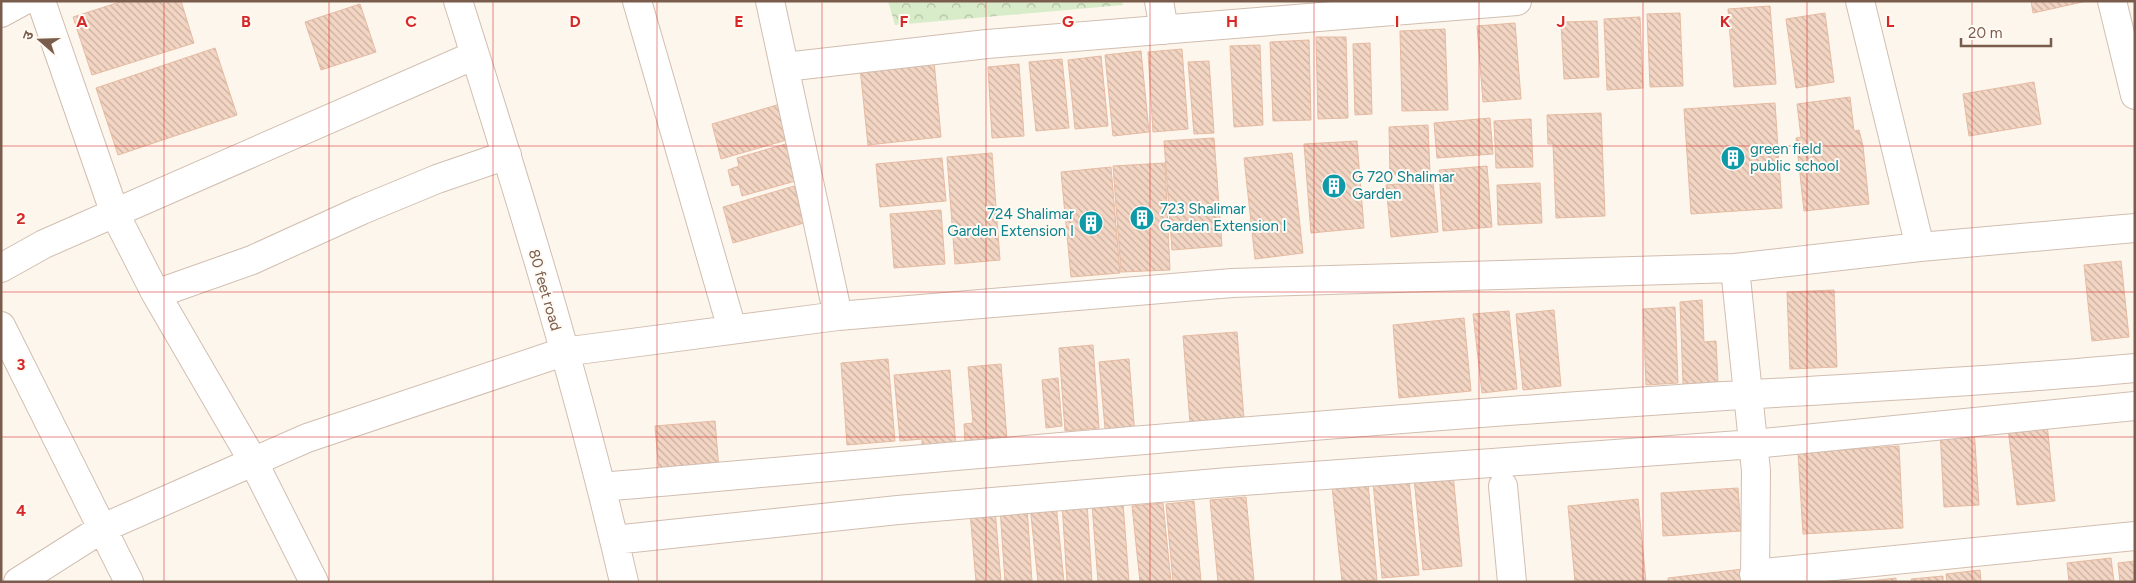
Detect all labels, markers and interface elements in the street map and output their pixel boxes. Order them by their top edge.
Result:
text: A [76,12,88,31]
text: B [241,12,251,31]
text: C [405,12,417,31]
text: D [569,12,581,31]
text: E [734,12,744,31]
text: F [900,12,909,31]
text: G [1062,12,1074,31]
text: H [1226,12,1238,31]
text: I [1395,12,1399,31]
text: J [1557,12,1565,31]
text: K [1720,12,1731,31]
text: L [1886,12,1895,31]
north arrow [15,15,65,65]
scale bar [1961,15,2051,47]
text: 20 m [1968,24,2002,42]
text: उ [19,28,38,42]
place label: green field public school [1750,140,1839,175]
building icon: green field public school [1720,145,1746,171]
place label: G 720 Shalimar Garden [1352,168,1454,203]
building icon: G 720 Shalimar Garden [1321,173,1347,199]
place label: 723 Shalimar Garden Extension I [1160,200,1287,235]
place label: 724 Shalimar Garden Extension I [947,205,1074,240]
building icon: 723 Shalimar Garden Extension I [1129,205,1155,231]
text: 2 [16,209,26,228]
building icon: 724 Shalimar Garden Extension I [1078,210,1104,236]
street label: 80 feet road [525,247,565,333]
text: 3 [17,355,26,374]
text: 4 [16,501,26,520]

